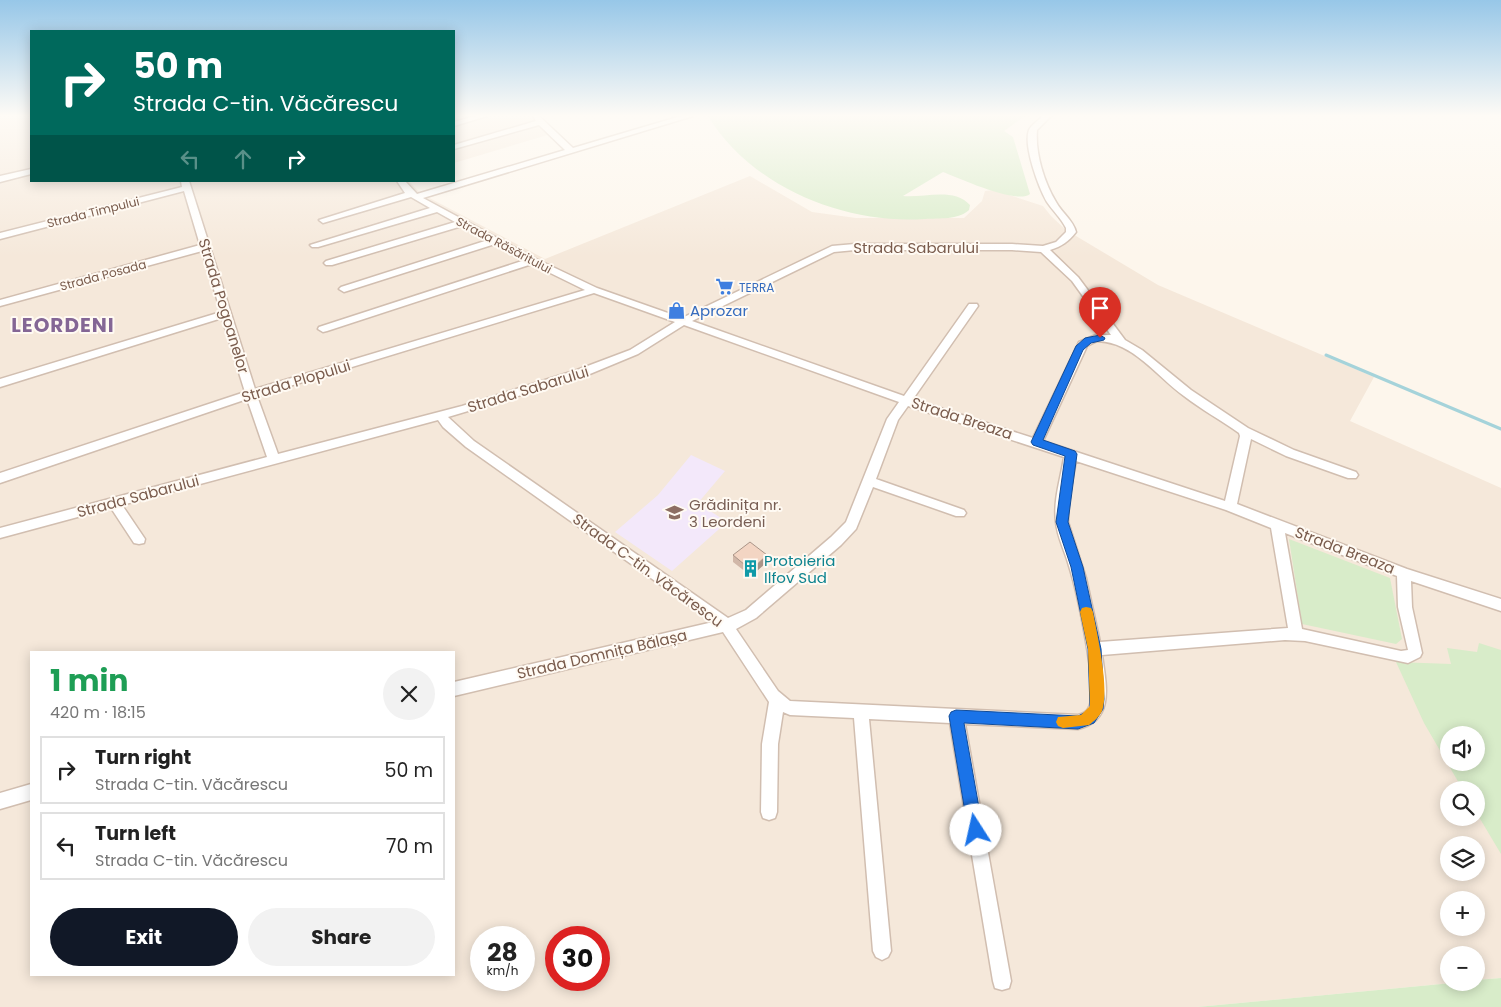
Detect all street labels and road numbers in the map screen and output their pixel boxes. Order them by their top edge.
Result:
street label: Strada Timpului [45,192,141,232]
street label: Strada Răsăritului [453,213,555,277]
street label: Strada Pogoanelor [193,236,255,377]
street label: Strada Sabarului [853,237,979,258]
street label: Strada Posada [58,255,148,295]
street label: Strada Plopului [239,354,353,408]
street label: Strada Sabarului [465,361,591,417]
street label: Strada Breaza [909,392,1015,444]
street label: Strada Sabarului [75,470,201,522]
street label: Strada C-tin. Văcărescu [569,508,727,632]
street label: Strada Breaza [1292,521,1398,579]
street label: Strada Domnița Bălașa [515,624,689,684]

